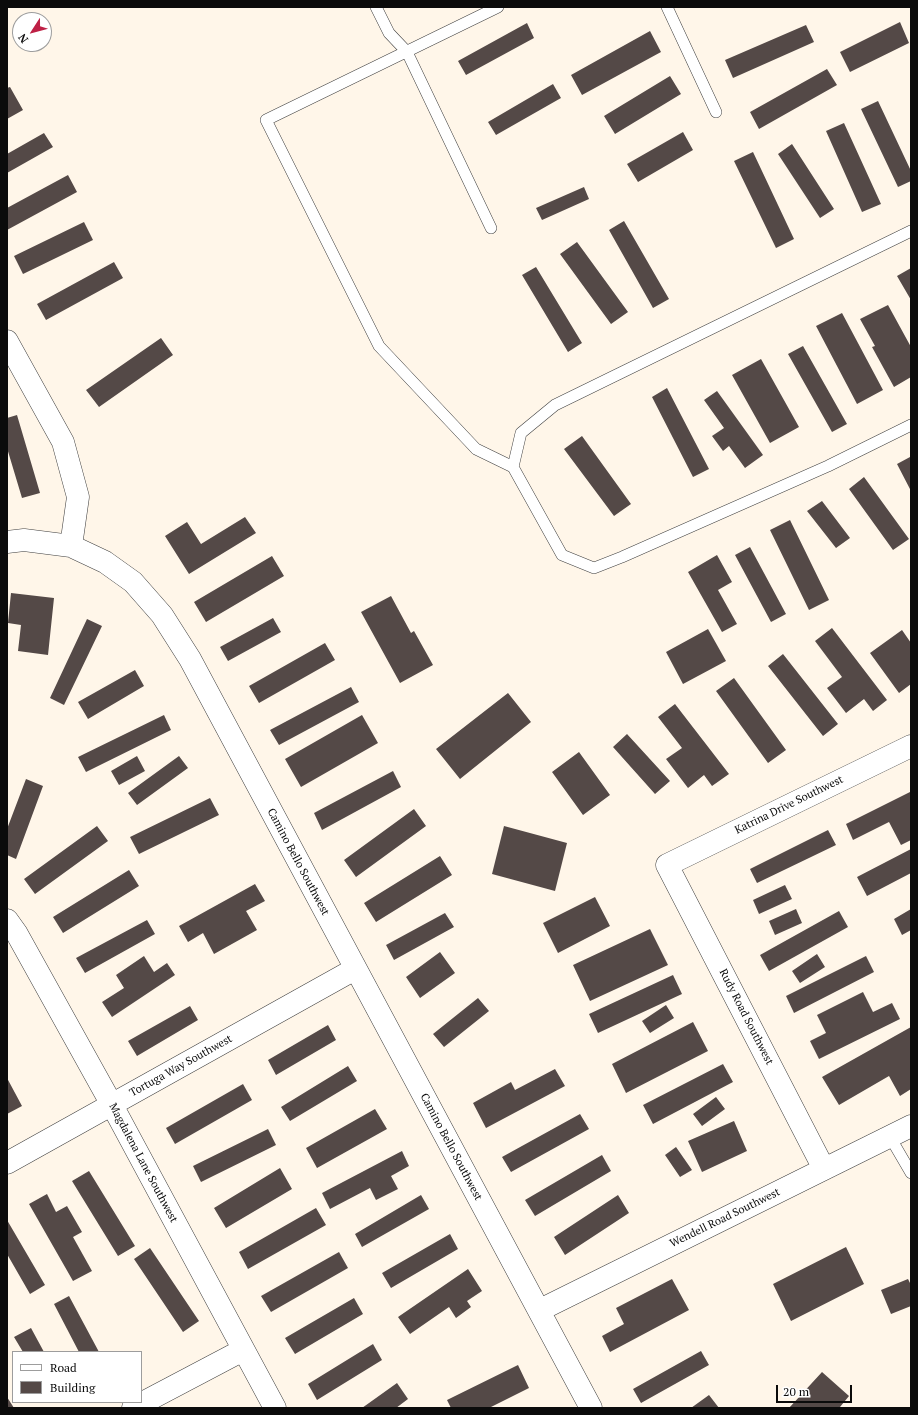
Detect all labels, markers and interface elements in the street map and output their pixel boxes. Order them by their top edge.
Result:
north arrow [12,12,52,52]
text: N [15,31,31,46]
street label: Katrina Drive Southwest [733,773,845,837]
street label: Camino Bello Southwest [264,806,332,918]
street label: Rudy Road Southwest [716,967,776,1067]
street label: Tortuga Way Southwest [127,1032,235,1100]
street label: Camino Bello Southwest [417,1091,485,1203]
street label: Magdalena Lane Southwest [106,1101,180,1225]
street label: Wendell Road Southwest [668,1186,782,1250]
legend [12,1351,142,1403]
text: Road [50,1360,77,1375]
scale bar [778,1377,854,1403]
text: Building [50,1380,95,1395]
text: 20 m [783,1384,809,1399]

